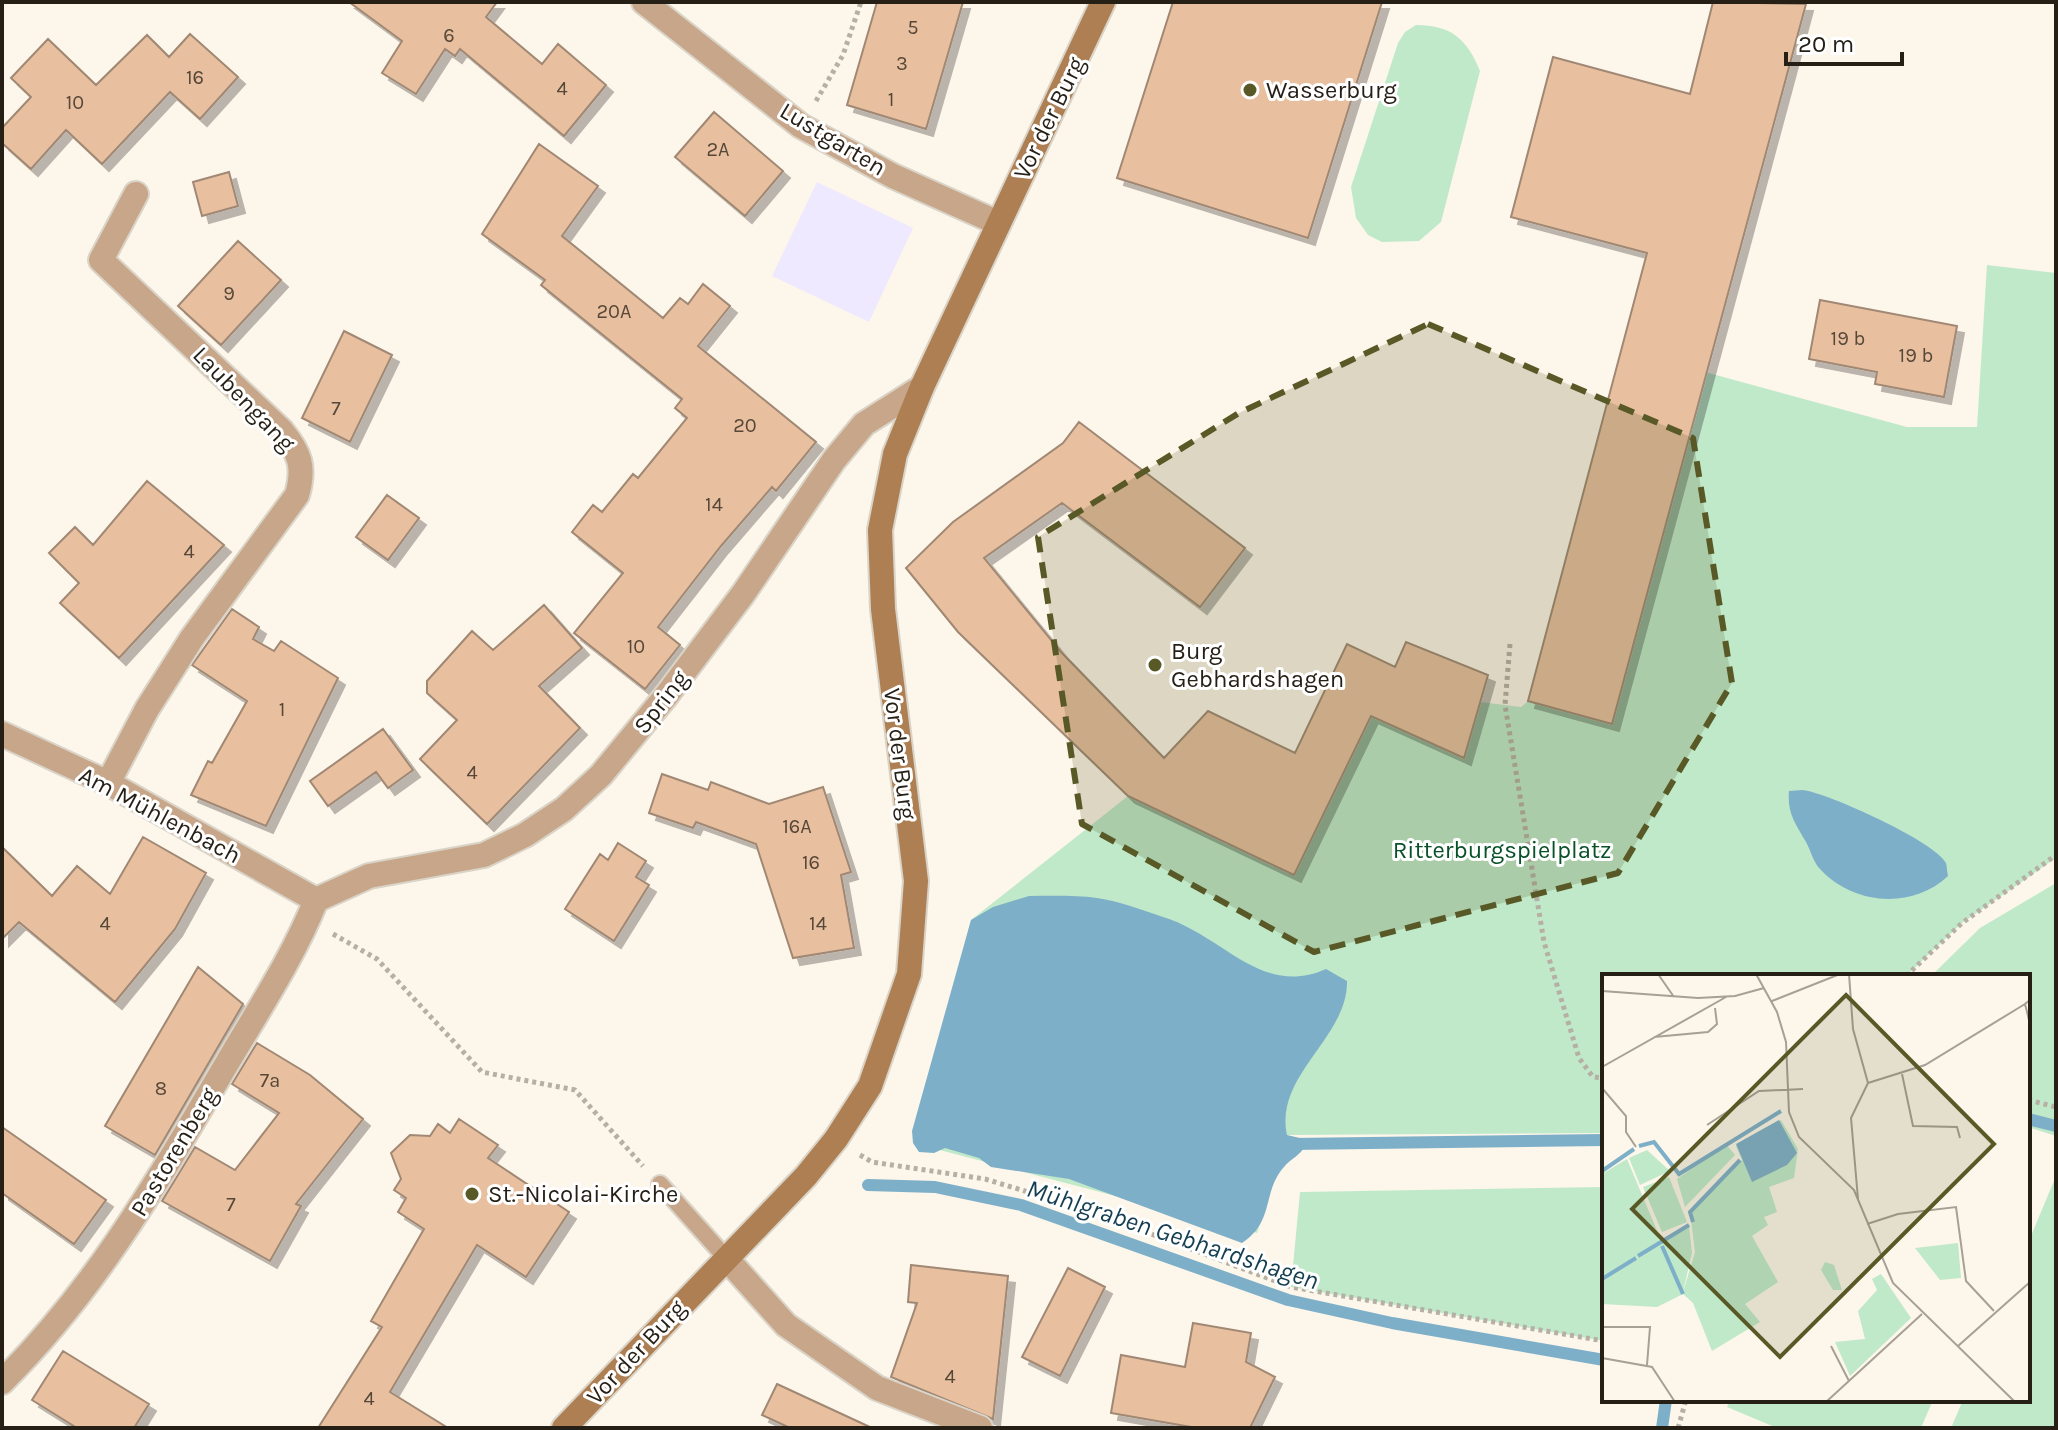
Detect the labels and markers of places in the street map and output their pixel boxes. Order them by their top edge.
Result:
place label: Wasserburg [1266,76,1397,104]
marker: Wasserburg [1241,81,1259,99]
place label: Burg Gebhardshagen [1171,637,1344,693]
marker: Burg Gebhardshagen [1146,656,1164,674]
place label: St.-Nicolai-Kirche [488,1180,678,1208]
marker: St.-Nicolai-Kirche [463,1185,481,1203]

